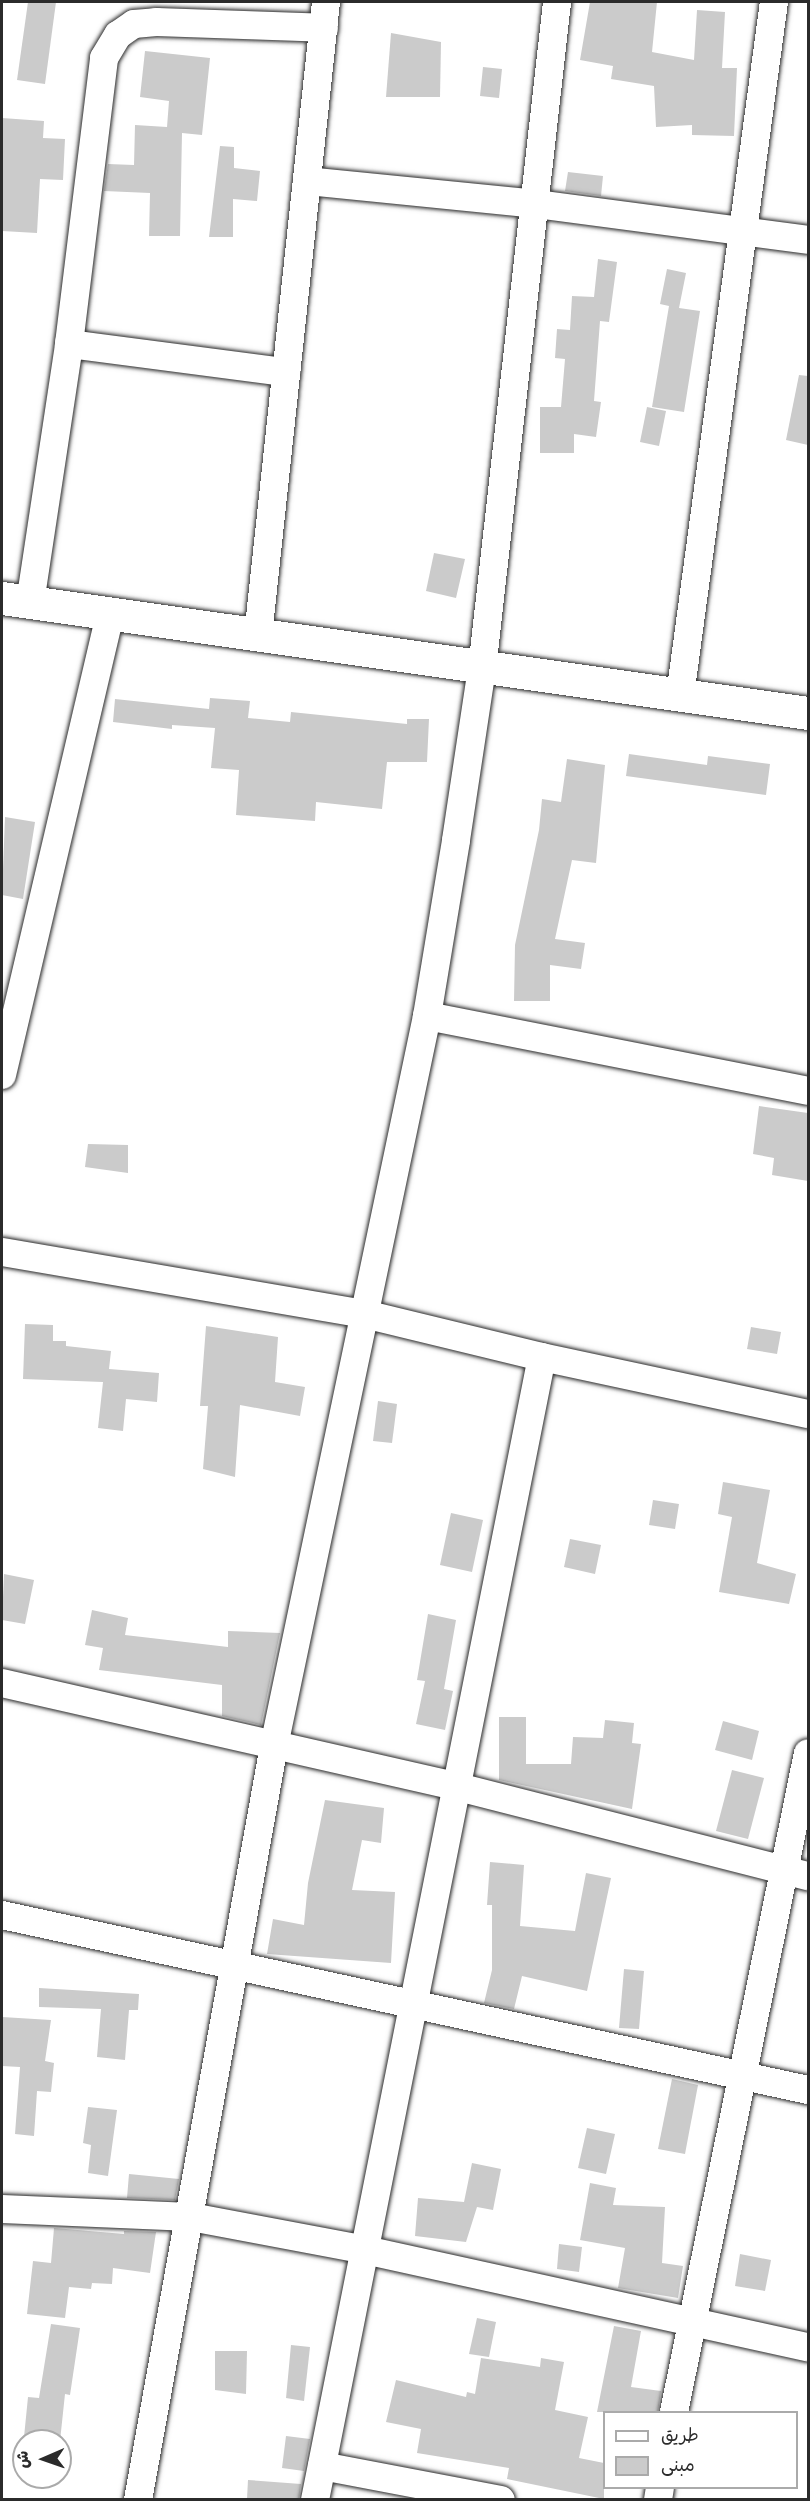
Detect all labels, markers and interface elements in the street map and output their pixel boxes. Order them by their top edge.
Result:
legend [603,2411,798,2489]
text: طريق [661,2427,699,2448]
north arrow [12,2429,72,2489]
text: ش [16,2450,35,2469]
text: مبنى [661,2457,695,2478]

